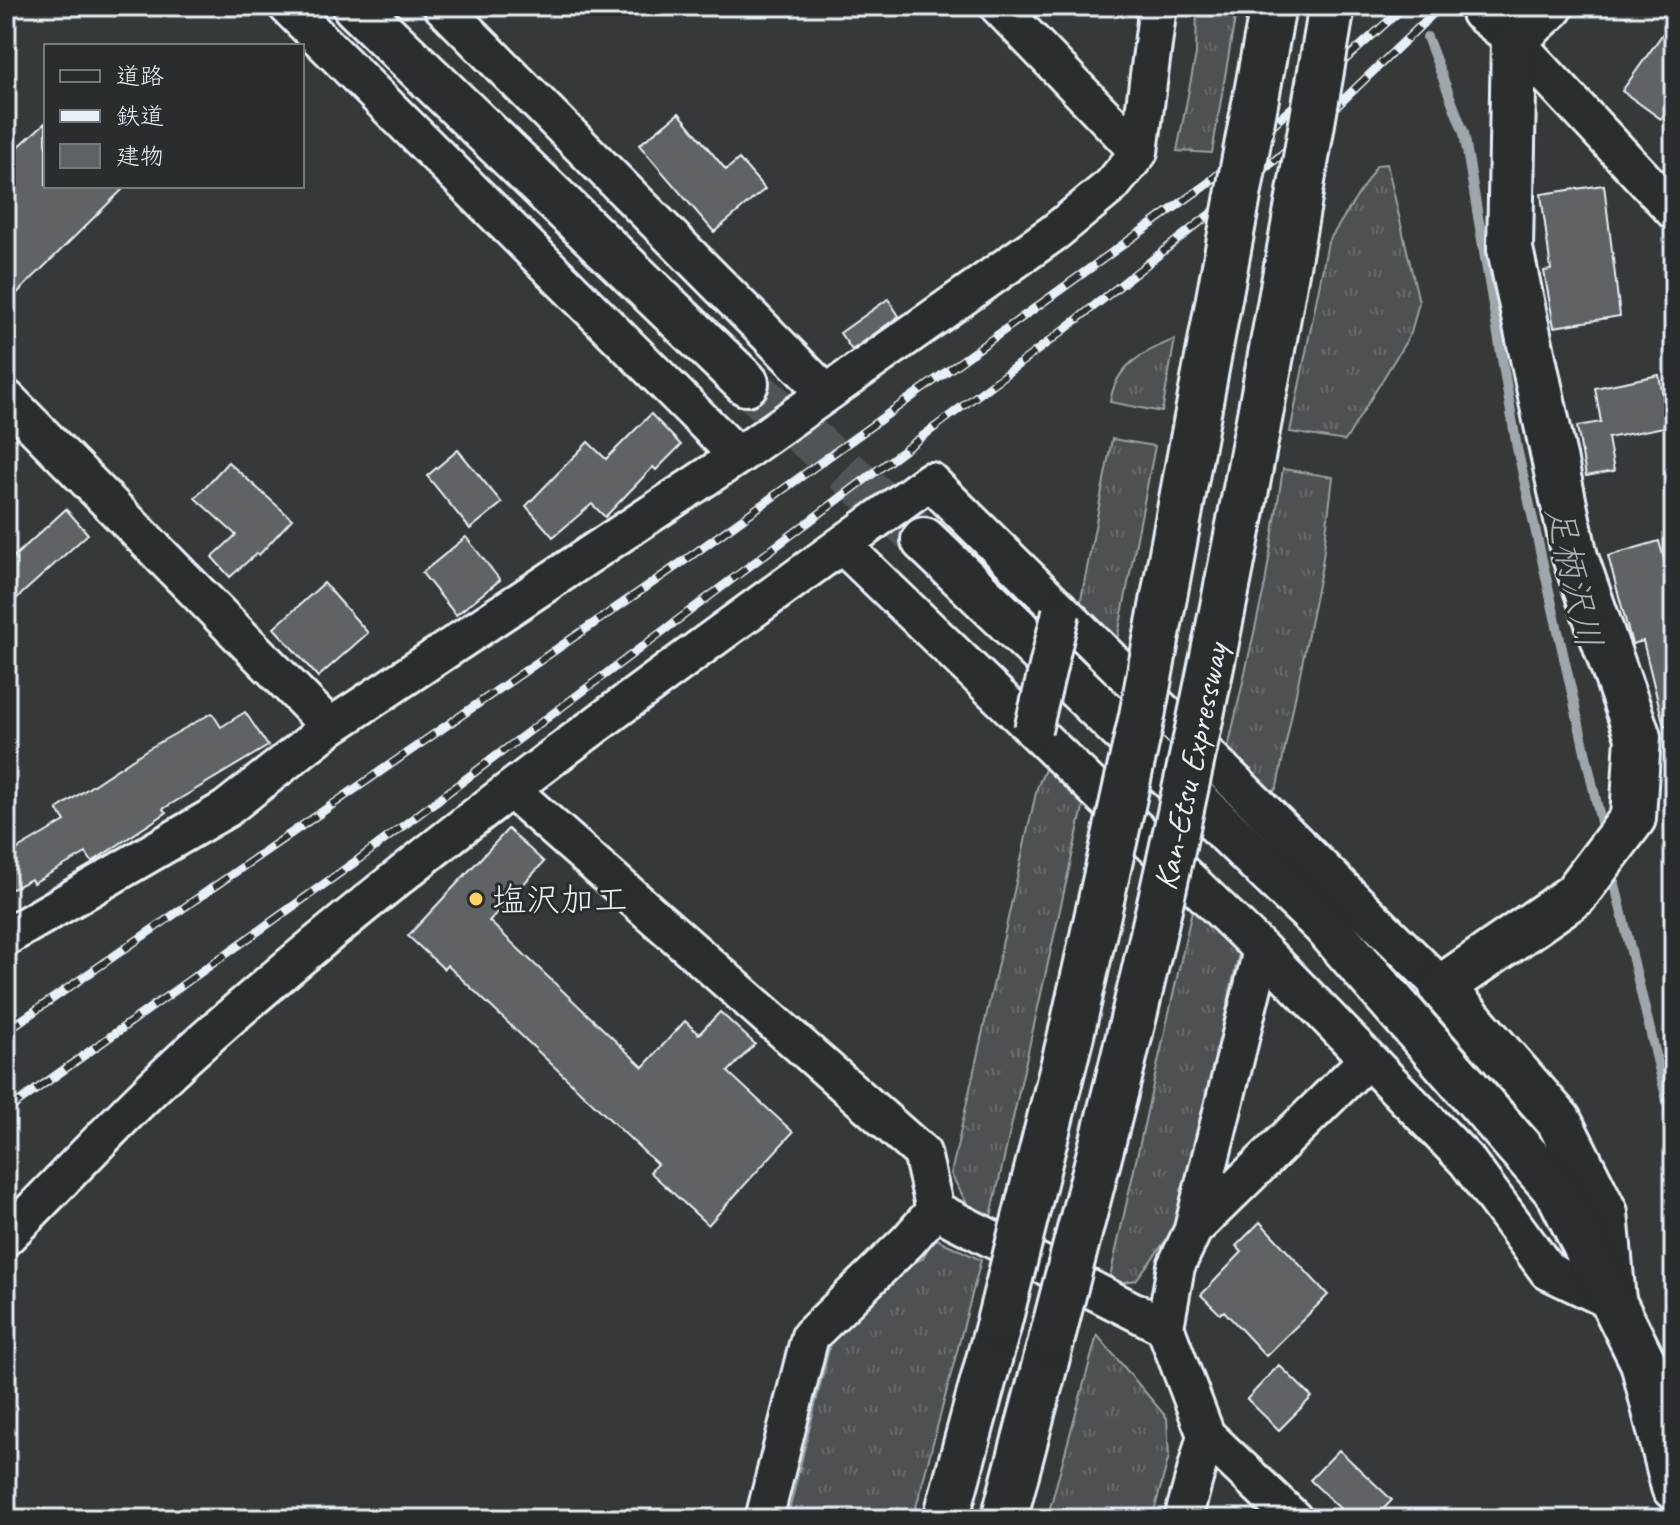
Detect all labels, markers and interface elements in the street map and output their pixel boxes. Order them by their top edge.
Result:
legend [44,44,304,188]
text: 道路 [116,61,164,91]
text: 鉄道 [116,101,164,131]
text: 建物 [116,141,164,171]
water label: 足柄沢川 [1535,502,1613,653]
street label: Kan-Etsu Expressway [1143,636,1238,894]
place label: 塩沢加工 [492,878,628,921]
marker: 塩沢加工 [467,890,485,908]

